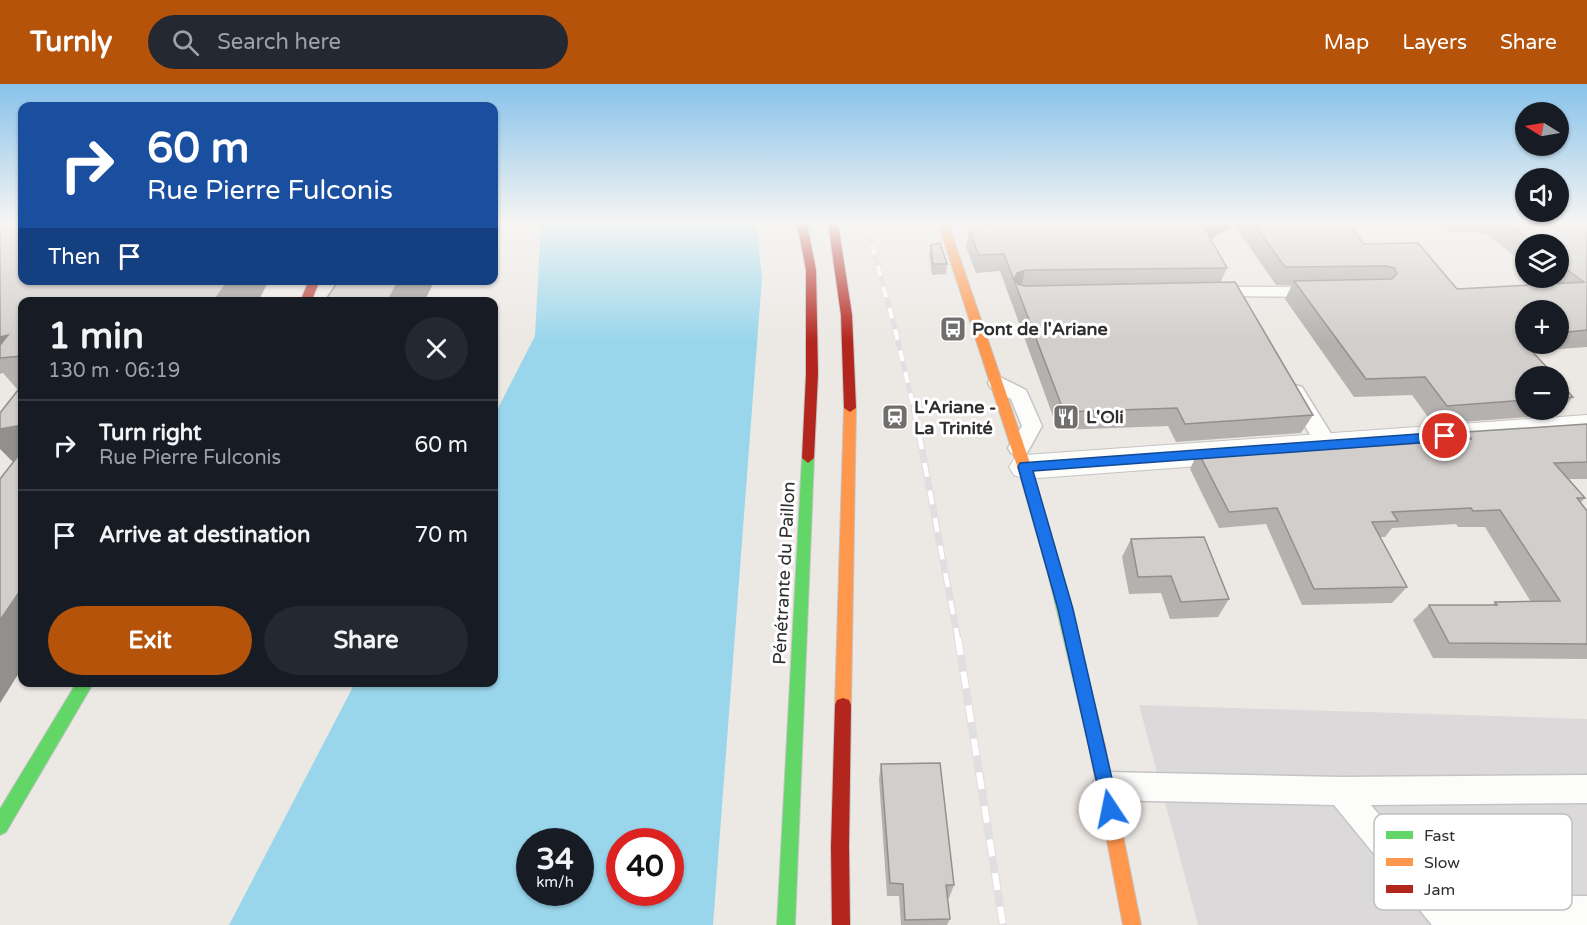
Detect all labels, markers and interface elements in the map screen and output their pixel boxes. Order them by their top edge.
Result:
search box [148,15,568,69]
text: Turnly [30,25,112,59]
icon: search [169,26,202,59]
text: Search here [217,29,341,55]
text: Map [1324,30,1369,55]
text: Layers [1402,30,1467,55]
text: Share [1500,30,1557,55]
north arrow [1515,102,1569,156]
map controls [1515,102,1569,420]
text: 60 m [147,123,249,174]
icon: right [48,126,126,204]
button: sound [1515,168,1569,222]
text: Rue Pierre Fulconis [147,174,393,207]
button: layers [1515,234,1569,288]
icon: arrive [113,240,146,273]
text: Then [48,244,101,270]
button: + [1515,300,1569,354]
bus stop icon: Pont de l'Ariane [938,314,968,344]
text: 1 min [48,315,144,358]
button: close [405,317,468,380]
place label: Pont de l'Ariane [972,318,1108,340]
text: 130 m · 06:19 [48,359,180,383]
button: − [1515,366,1569,420]
place label: L'Ariane - La Trinité [914,396,996,439]
station icon: L'Ariane - La Trinité [880,402,910,432]
restaurant icon: L'Oli [1051,402,1081,432]
place label: L'Oli [1086,406,1124,428]
pin [1419,410,1470,461]
icon: arrive [1428,419,1461,452]
text: Turn right [99,420,201,446]
icon: right [48,429,81,462]
text: 60 m [414,432,468,458]
text: Rue Pierre Fulconis [99,446,281,470]
street label: Pénétrante du Paillon [768,481,800,665]
icon: arrive [48,519,81,552]
text: Arrive at destination [99,522,310,548]
text: 70 m [414,522,468,548]
button: Exit [48,606,252,675]
button: Share [264,606,468,675]
position arrow [1078,777,1142,841]
legend [1374,814,1572,910]
text: Fast [1424,826,1455,846]
speed limit sign: 40 [606,828,684,906]
text: 34 [536,841,574,878]
text: Slow [1424,853,1460,873]
text: km/h [536,873,574,891]
text: Jam [1424,880,1455,900]

